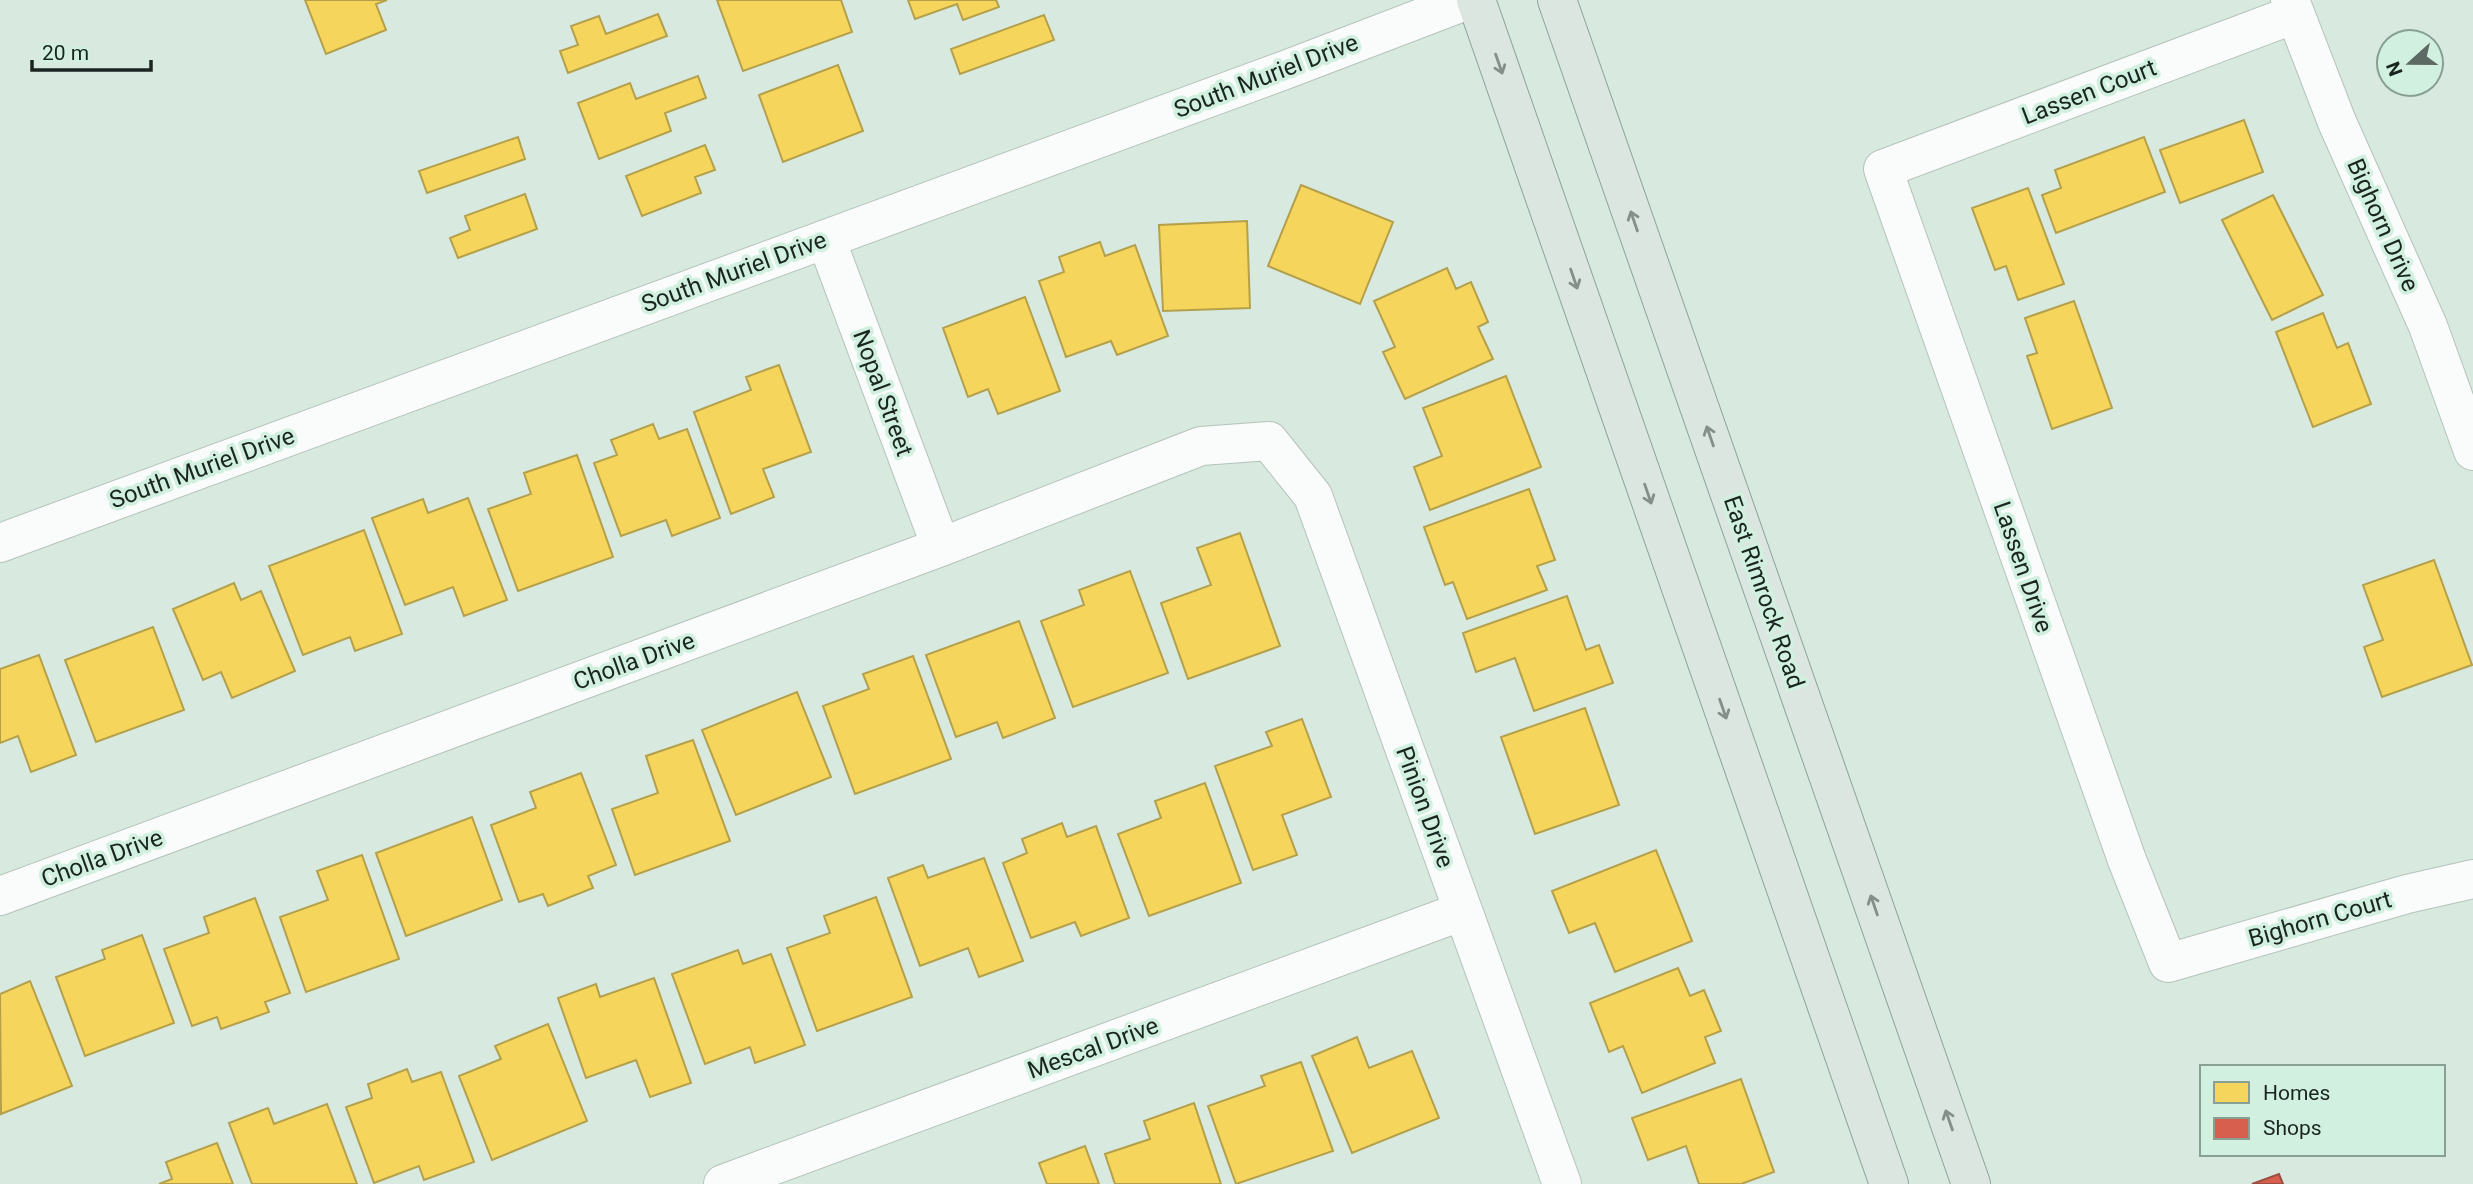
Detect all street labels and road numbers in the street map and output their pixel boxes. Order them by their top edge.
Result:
street label: South Muriel Drive [1170,28,1362,124]
street label: Lassen Court [2018,53,2160,130]
street label: Bighorn Drive [2341,154,2425,296]
street label: South Muriel Drive [638,226,830,318]
street label: Nopal Street [847,326,919,460]
street label: South Muriel Drive [106,422,298,514]
street label: East Rimrock Road [1718,492,1810,692]
street label: Lassen Drive [1988,498,2058,636]
street label: Cholla Drive [569,626,699,696]
street label: Pinion Drive [1390,743,1460,871]
street label: Cholla Drive [37,823,167,893]
street label: Bighorn Court [2245,885,2395,953]
street label: Mescal Drive [1024,1011,1162,1085]

